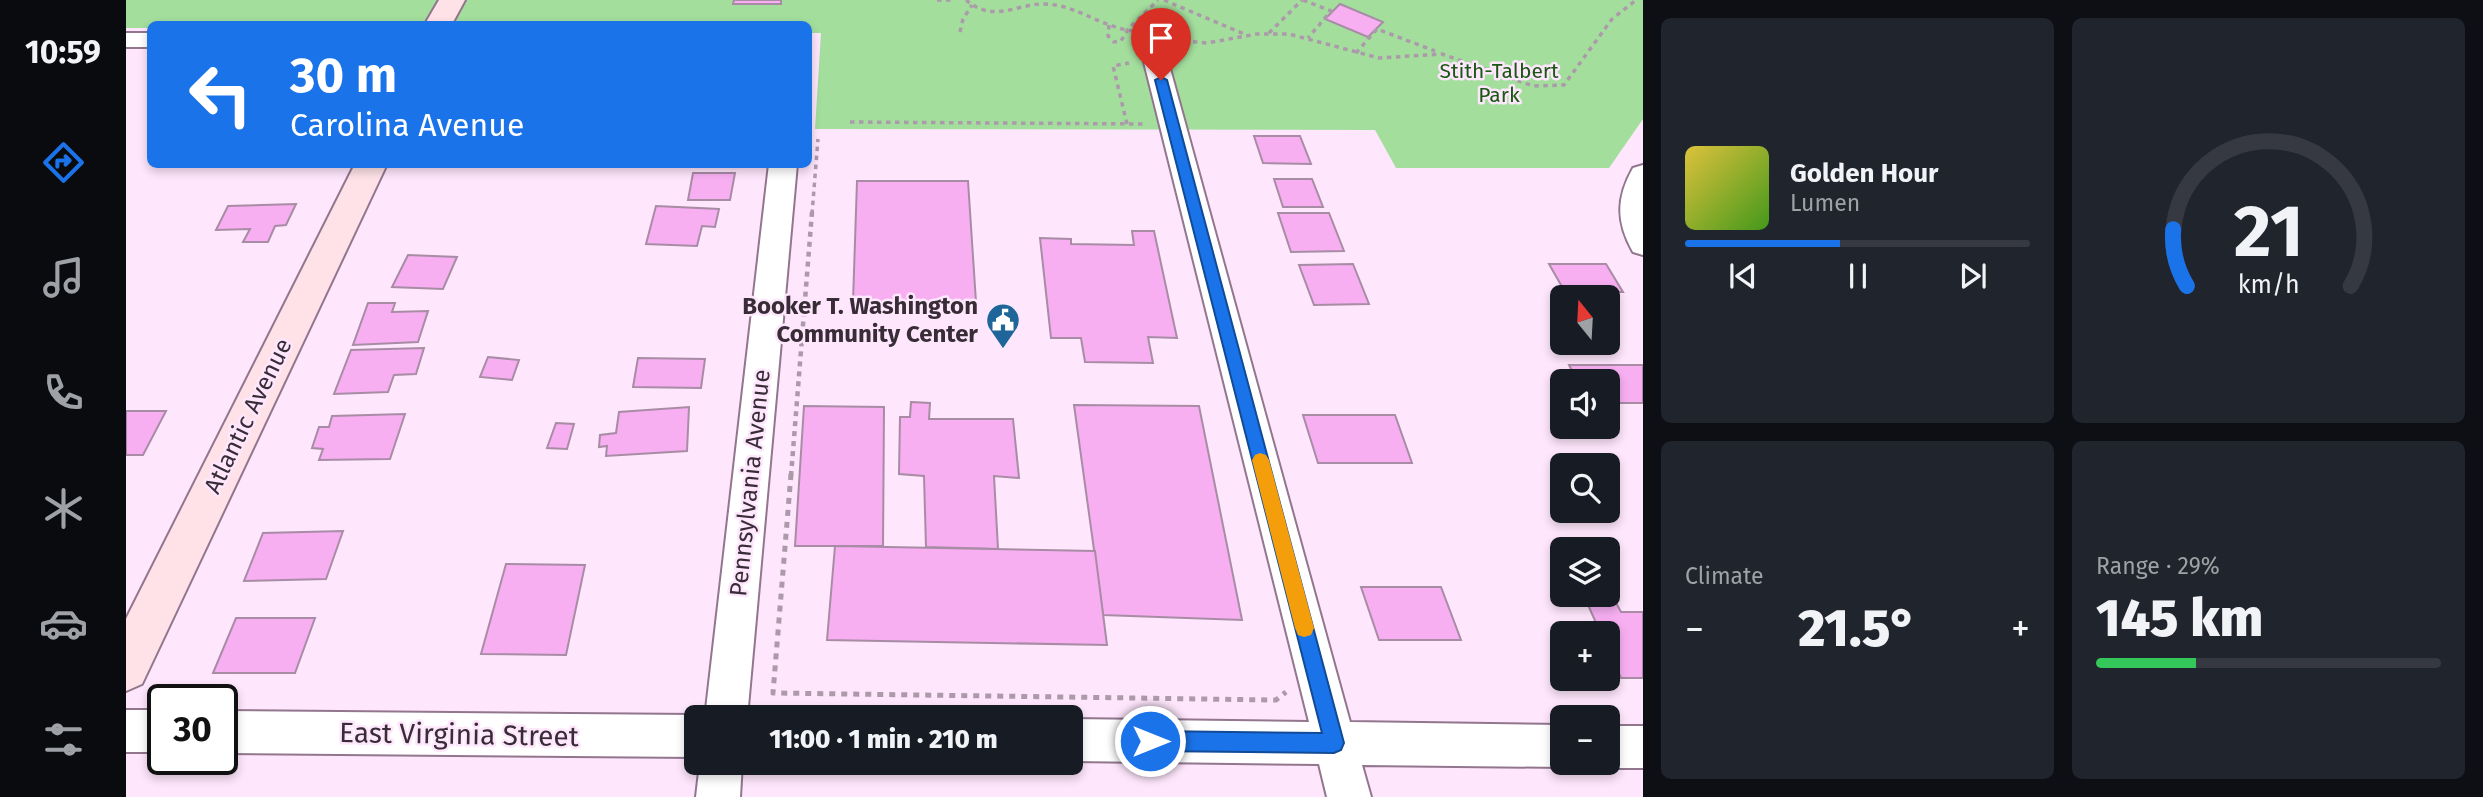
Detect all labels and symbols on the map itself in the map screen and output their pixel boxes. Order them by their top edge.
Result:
pin [1131,8,1191,80]
park label: Stith-Talbert Park [1439,58,1559,108]
north arrow [1550,285,1620,355]
place label: Booker T. Washington Community Center [742,292,978,348]
public building icon: Booker T. Washington Community Center [984,301,1022,350]
street label: Atlantic Avenue [198,334,298,498]
street label: Pennsylvania Avenue [724,368,776,598]
speed limit sign: 30 [147,684,238,775]
position arrow [1113,704,1187,778]
street label: East Virginia Street [339,716,580,753]

